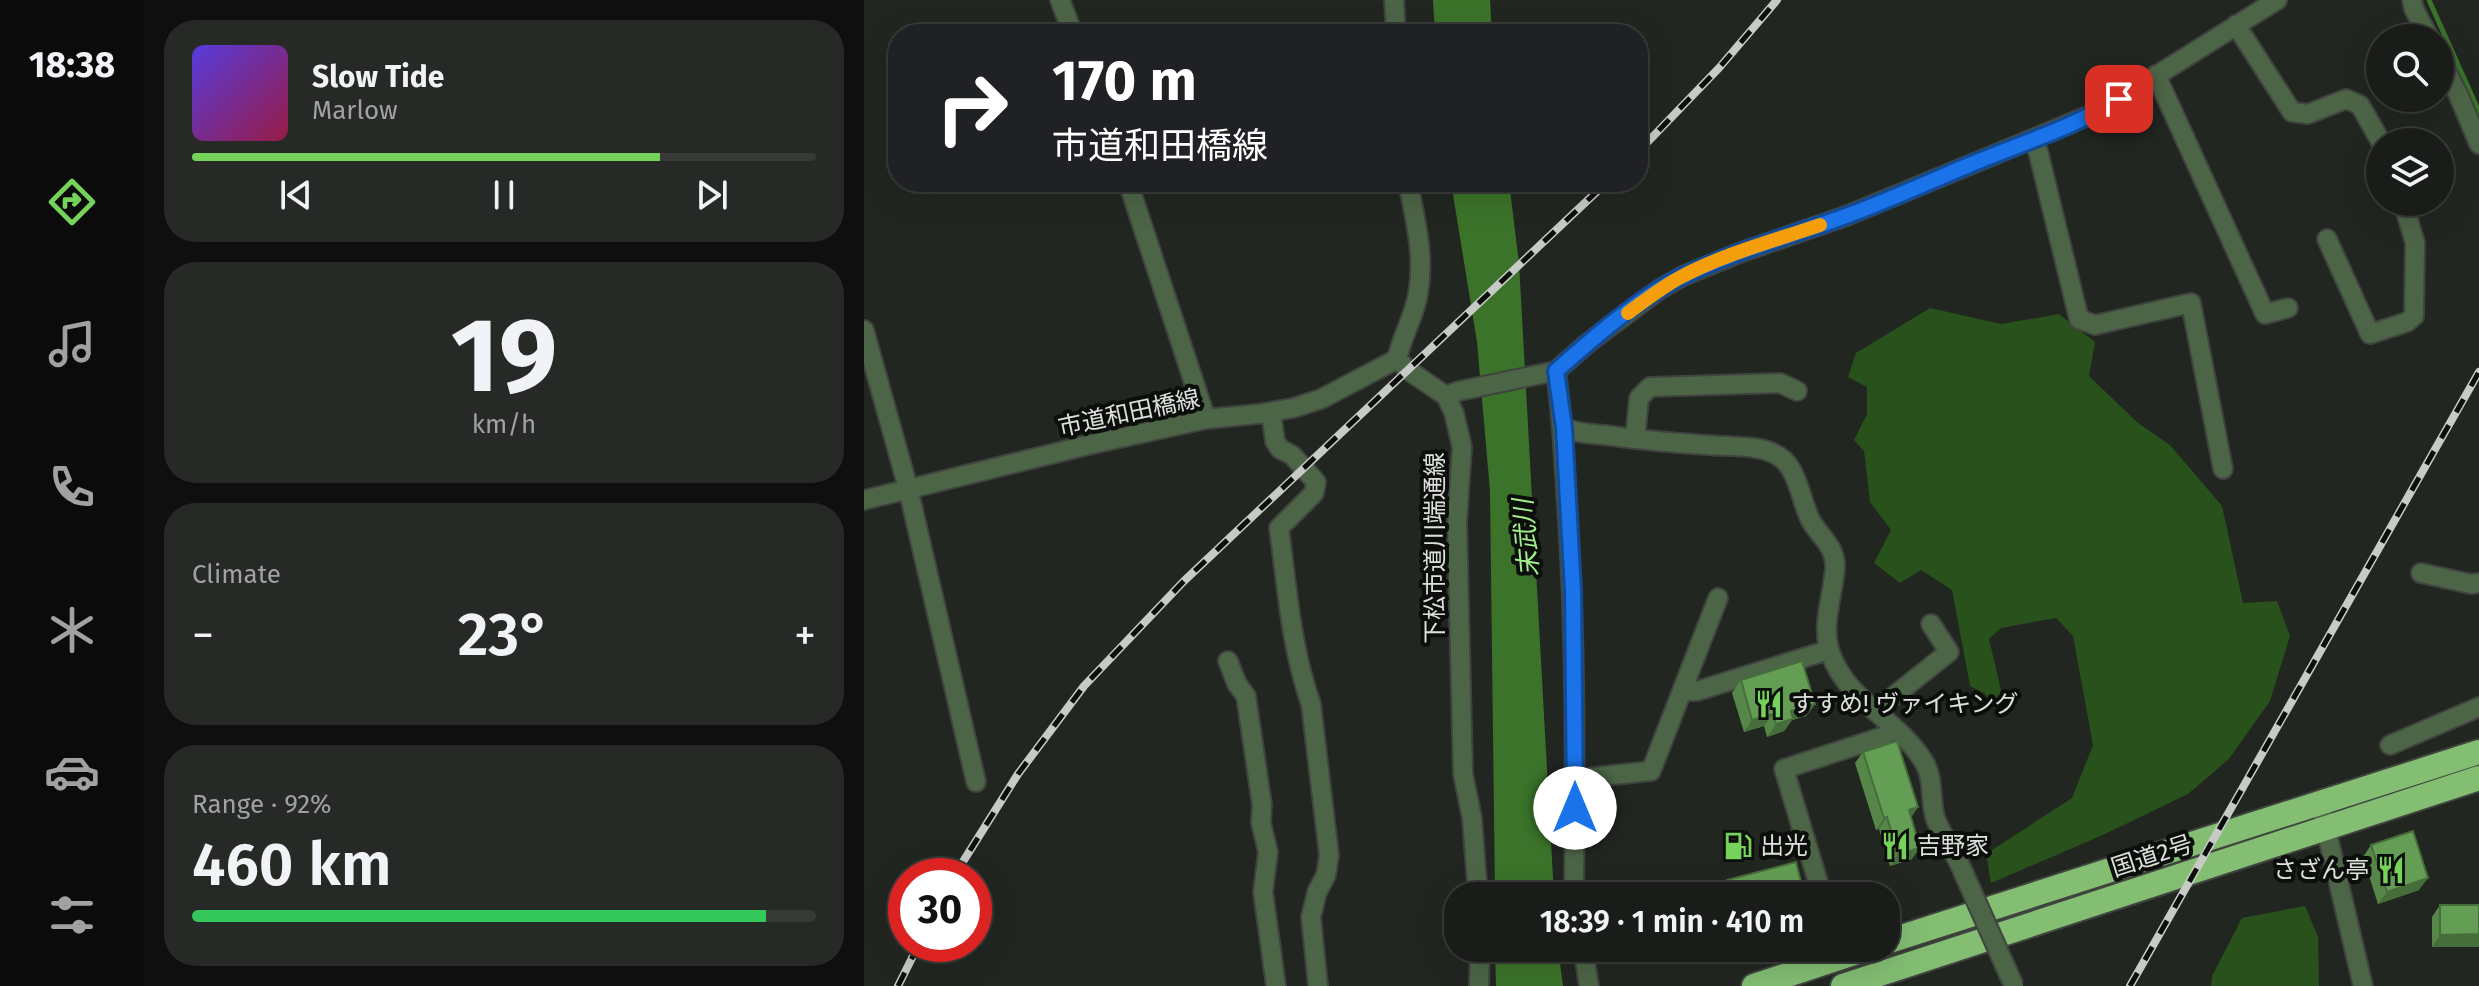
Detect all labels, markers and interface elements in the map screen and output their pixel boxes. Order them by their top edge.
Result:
map controls [2366,24,2454,216]
button: search [2366,24,2454,112]
text: 18:38 [29,43,115,87]
text: 170 m [1052,48,1197,115]
icon: right [920,56,1024,160]
text: Slow Tide [312,59,444,95]
pin [2085,65,2153,133]
icon: arrive [2097,77,2141,121]
text: Marlow [312,95,398,126]
text: 市道和田橋線 [1052,124,1268,168]
button: layers [2366,128,2454,216]
icon: previous [274,173,318,217]
icon: pause [482,173,526,217]
icon: next [690,173,734,217]
icon: directions [44,174,100,230]
text: 19 [451,294,557,419]
icon: music [44,316,100,372]
street label: 市道和田橋線 [1056,384,1202,442]
text: km/h [472,409,536,440]
street label: 下松市道川端通線 [1421,452,1449,644]
icon: phone [44,459,100,515]
water label: 末武川 [1507,495,1545,578]
text: Climate [192,559,281,590]
text: 23° [458,599,550,671]
icon: climate [44,602,100,658]
text: − [192,609,214,662]
text: + [794,609,816,662]
restaurant icon: すすめ! ヴァイキング [1754,689,1784,719]
place label: すすめ! ヴァイキング [1791,690,2018,718]
icon: car [44,744,100,800]
position arrow [1533,766,1617,850]
text: Range · 92% [192,789,332,820]
text: 460 km [192,829,392,901]
street label: 国道2号 [2108,830,2196,882]
fuel station icon: 出光 [1723,831,1753,861]
restaurant icon: 吉野家 [1880,831,1910,861]
place label: 出光 [1760,832,1808,860]
place label: 吉野家 [1917,832,1989,860]
restaurant icon: さざん亭 [2376,855,2406,885]
place label: さざん亭 [2273,856,2369,884]
speed limit sign: 30 [888,858,992,962]
icon: filters [44,887,100,943]
text: 18:39 · 1 min · 410 m [1540,904,1804,940]

